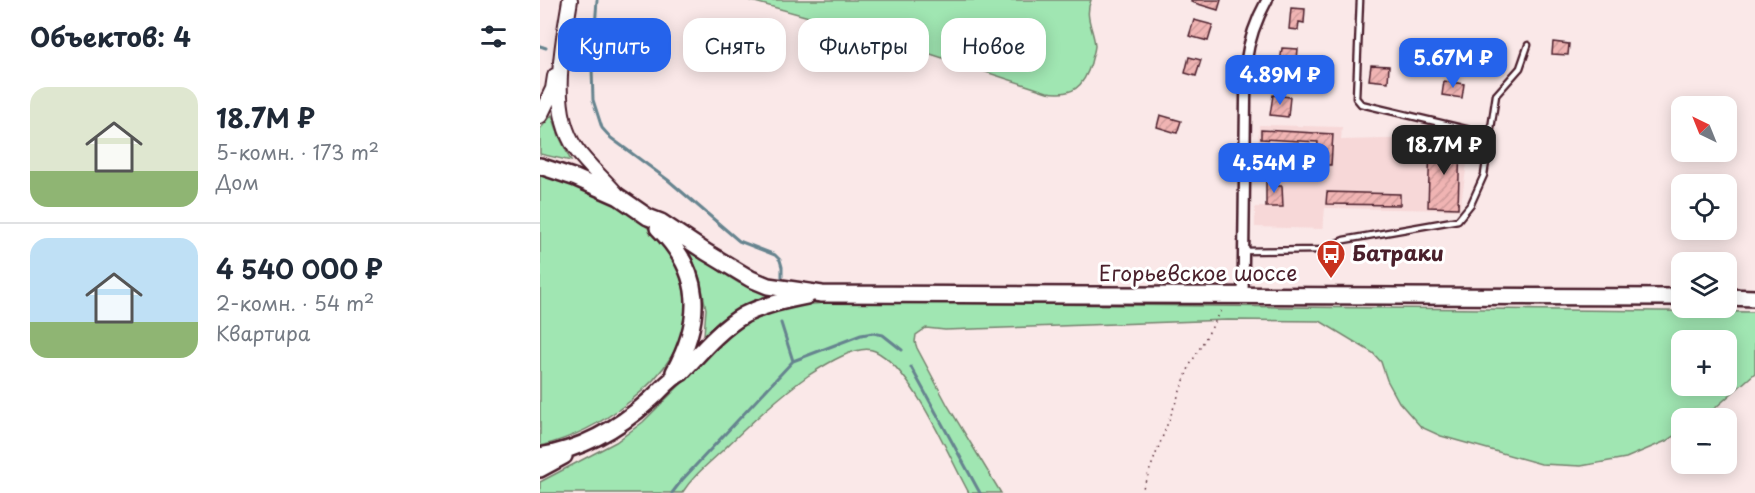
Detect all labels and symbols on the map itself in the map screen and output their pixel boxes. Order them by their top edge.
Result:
pin: 5.67M ₽ [1398,38,1508,89]
pin: 4.89M ₽ [1225,55,1335,106]
north arrow [1671,96,1737,162]
pin: 18.7M ₽ [1389,125,1499,176]
pin: 4.54M ₽ [1219,143,1329,194]
place label: Батраки [1352,236,1444,268]
bus stop icon: Батраки [1315,238,1347,280]
street label: Егорьевское шоссе [1099,256,1297,288]

